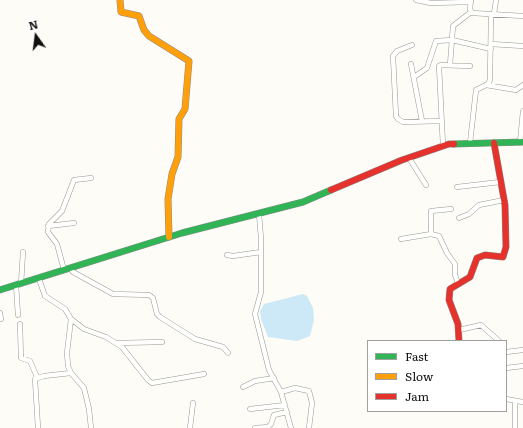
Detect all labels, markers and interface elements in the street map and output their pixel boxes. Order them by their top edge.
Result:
text: N [27,15,40,33]
north arrow [16,16,56,56]
legend [367,340,507,412]
text: Fast [405,347,428,365]
text: Slow [405,367,433,385]
text: Jam [405,387,429,405]

